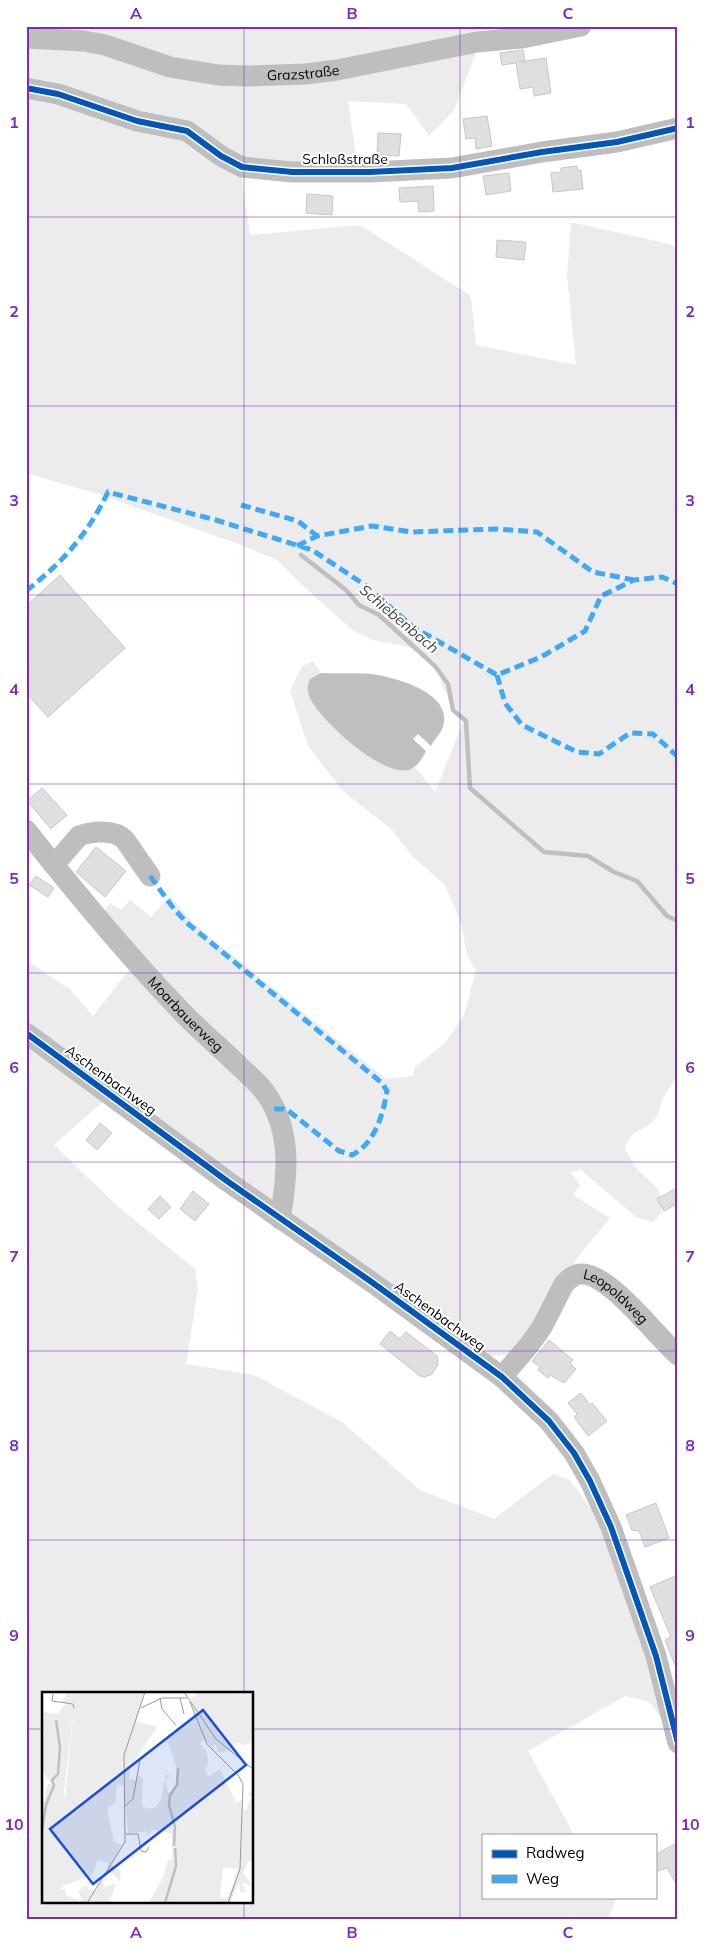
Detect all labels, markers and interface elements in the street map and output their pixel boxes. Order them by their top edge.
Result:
text: A [130,3,142,23]
text: B [346,3,358,23]
text: C [563,3,574,23]
street label: Grazstraße [267,61,340,84]
text: 1 [9,112,19,132]
text: 1 [685,112,695,132]
street label: Schloßstraße [302,150,388,168]
text: 2 [9,301,19,321]
text: 2 [685,301,695,321]
text: 3 [9,490,19,510]
text: 3 [685,490,695,510]
water label: Schiebenbach [356,580,443,657]
text: 4 [9,679,19,699]
text: 4 [685,679,695,699]
text: 5 [9,868,19,888]
text: 5 [685,868,695,888]
street label: Moarbauerweg [144,973,227,1056]
street label: Aschenbachweg [62,1041,160,1119]
text: 6 [9,1057,19,1077]
text: 6 [685,1057,695,1077]
text: 7 [9,1246,19,1266]
text: 7 [685,1246,695,1266]
street label: Leopoldweg [582,1265,652,1328]
street label: Aschenbachweg [391,1277,489,1355]
text: 8 [9,1435,19,1455]
text: 8 [685,1435,695,1455]
text: 9 [9,1625,19,1645]
text: 9 [685,1625,695,1645]
inset map [42,1692,254,1904]
text: 10 [4,1814,24,1834]
text: 10 [680,1814,700,1834]
legend [482,1834,656,1898]
text: Radweg [526,1843,584,1862]
text: Weg [526,1869,559,1888]
text: A [130,1922,142,1942]
text: B [346,1922,358,1942]
text: C [563,1922,574,1942]

